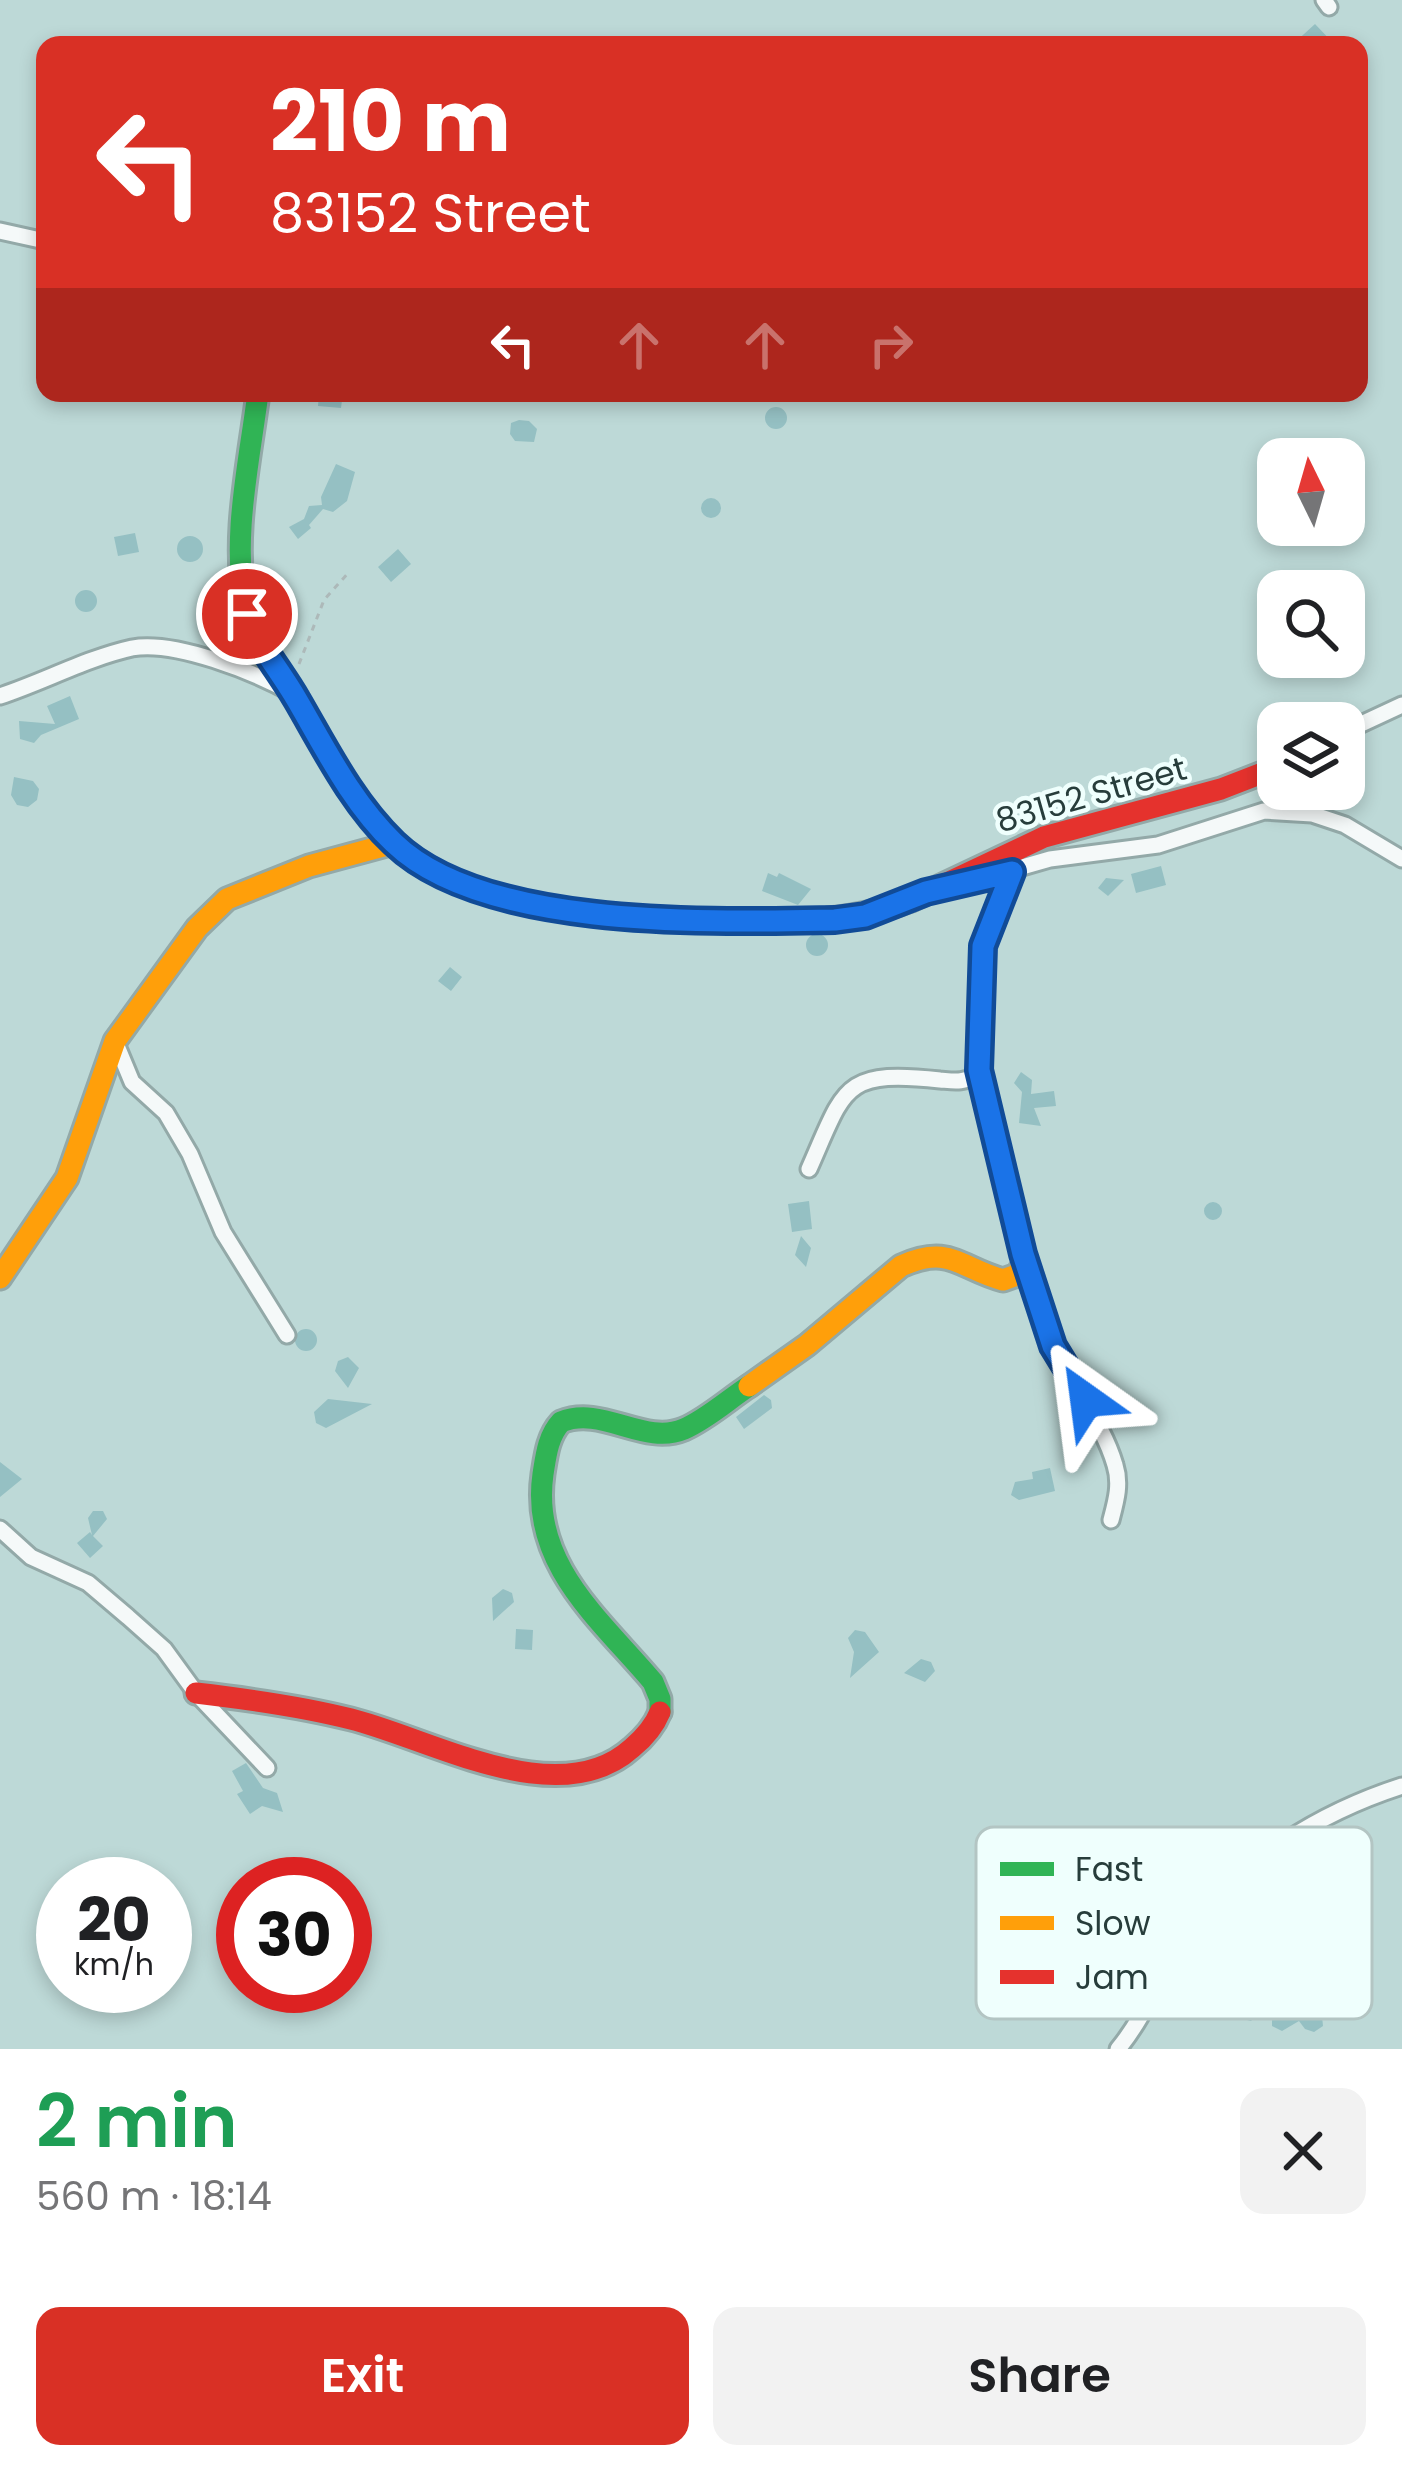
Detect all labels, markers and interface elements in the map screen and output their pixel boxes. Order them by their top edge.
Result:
text: 210 m [270,63,511,180]
icon: left [72,84,228,240]
text: 83152 Street [270,175,591,251]
icon: left [480,312,546,378]
icon: ahead [606,312,672,378]
icon: ahead [732,312,798,378]
icon: right [858,312,924,378]
north arrow [1257,438,1365,546]
map controls [1257,438,1365,810]
pin [196,563,298,665]
button: search [1257,570,1365,678]
icon: arrive [214,581,280,647]
button: layers [1257,702,1365,810]
street label: 83152 Street [990,745,1192,844]
position arrow [1023,1337,1149,1463]
legend [976,1827,1372,2019]
text: Fast [1075,1846,1143,1893]
speed limit sign: 30 [216,1857,372,2013]
text: 20 [77,1878,151,1962]
text: Slow [1075,1900,1151,1947]
text: km/h [74,1943,154,1986]
text: Jam [1075,1954,1149,2001]
text: 2 min [36,2071,238,2172]
button: close [1240,2088,1366,2214]
text: 560 m · 18:14 [36,2169,272,2224]
button: Exit [36,2307,689,2445]
button: Share [713,2307,1366,2445]

